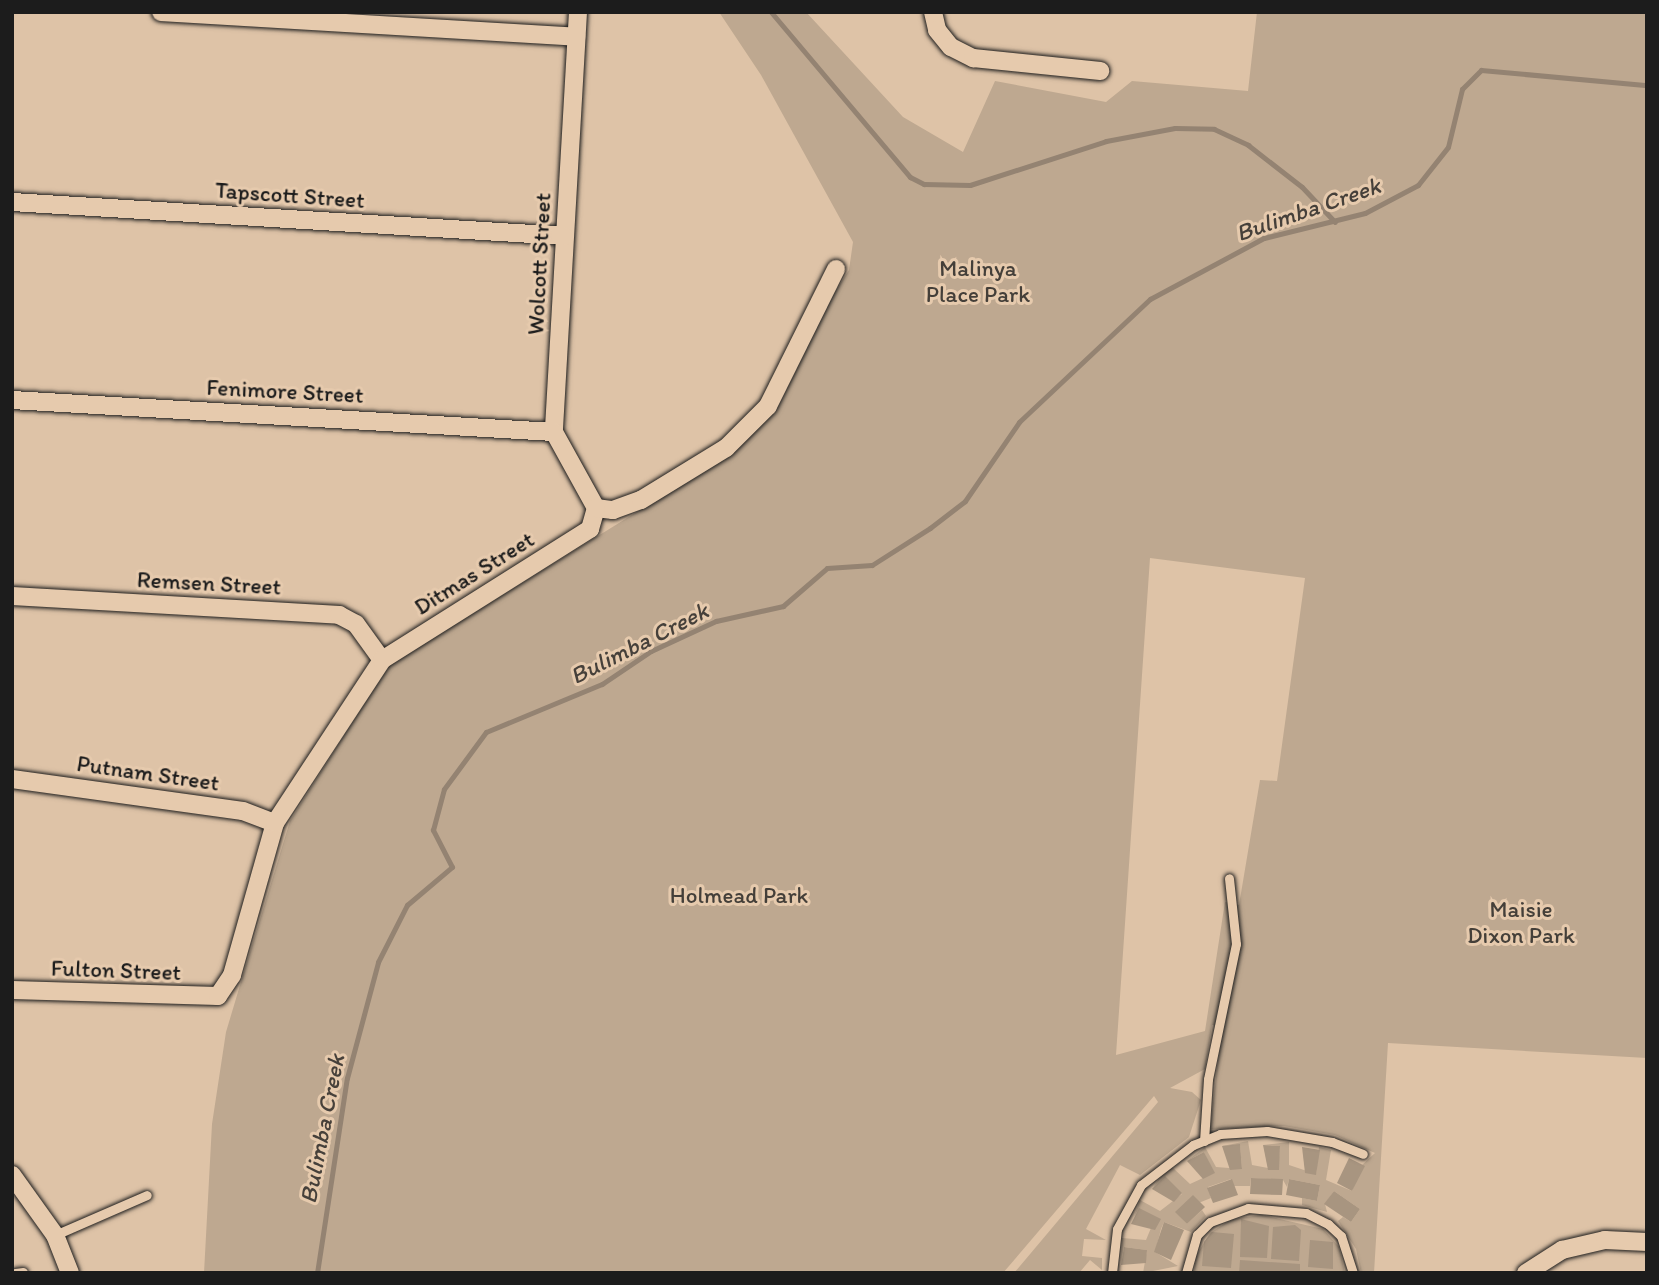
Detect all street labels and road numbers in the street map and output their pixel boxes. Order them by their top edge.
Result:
street label: Tapscott Street [214,176,366,214]
street label: Wolcott Street [522,193,556,335]
street label: Fenimore Street [206,373,364,409]
street label: Ditmas Street [409,525,539,621]
street label: Remsen Street [136,565,282,601]
street label: Putnam Street [75,749,221,797]
street label: Fulton Street [51,954,181,986]

